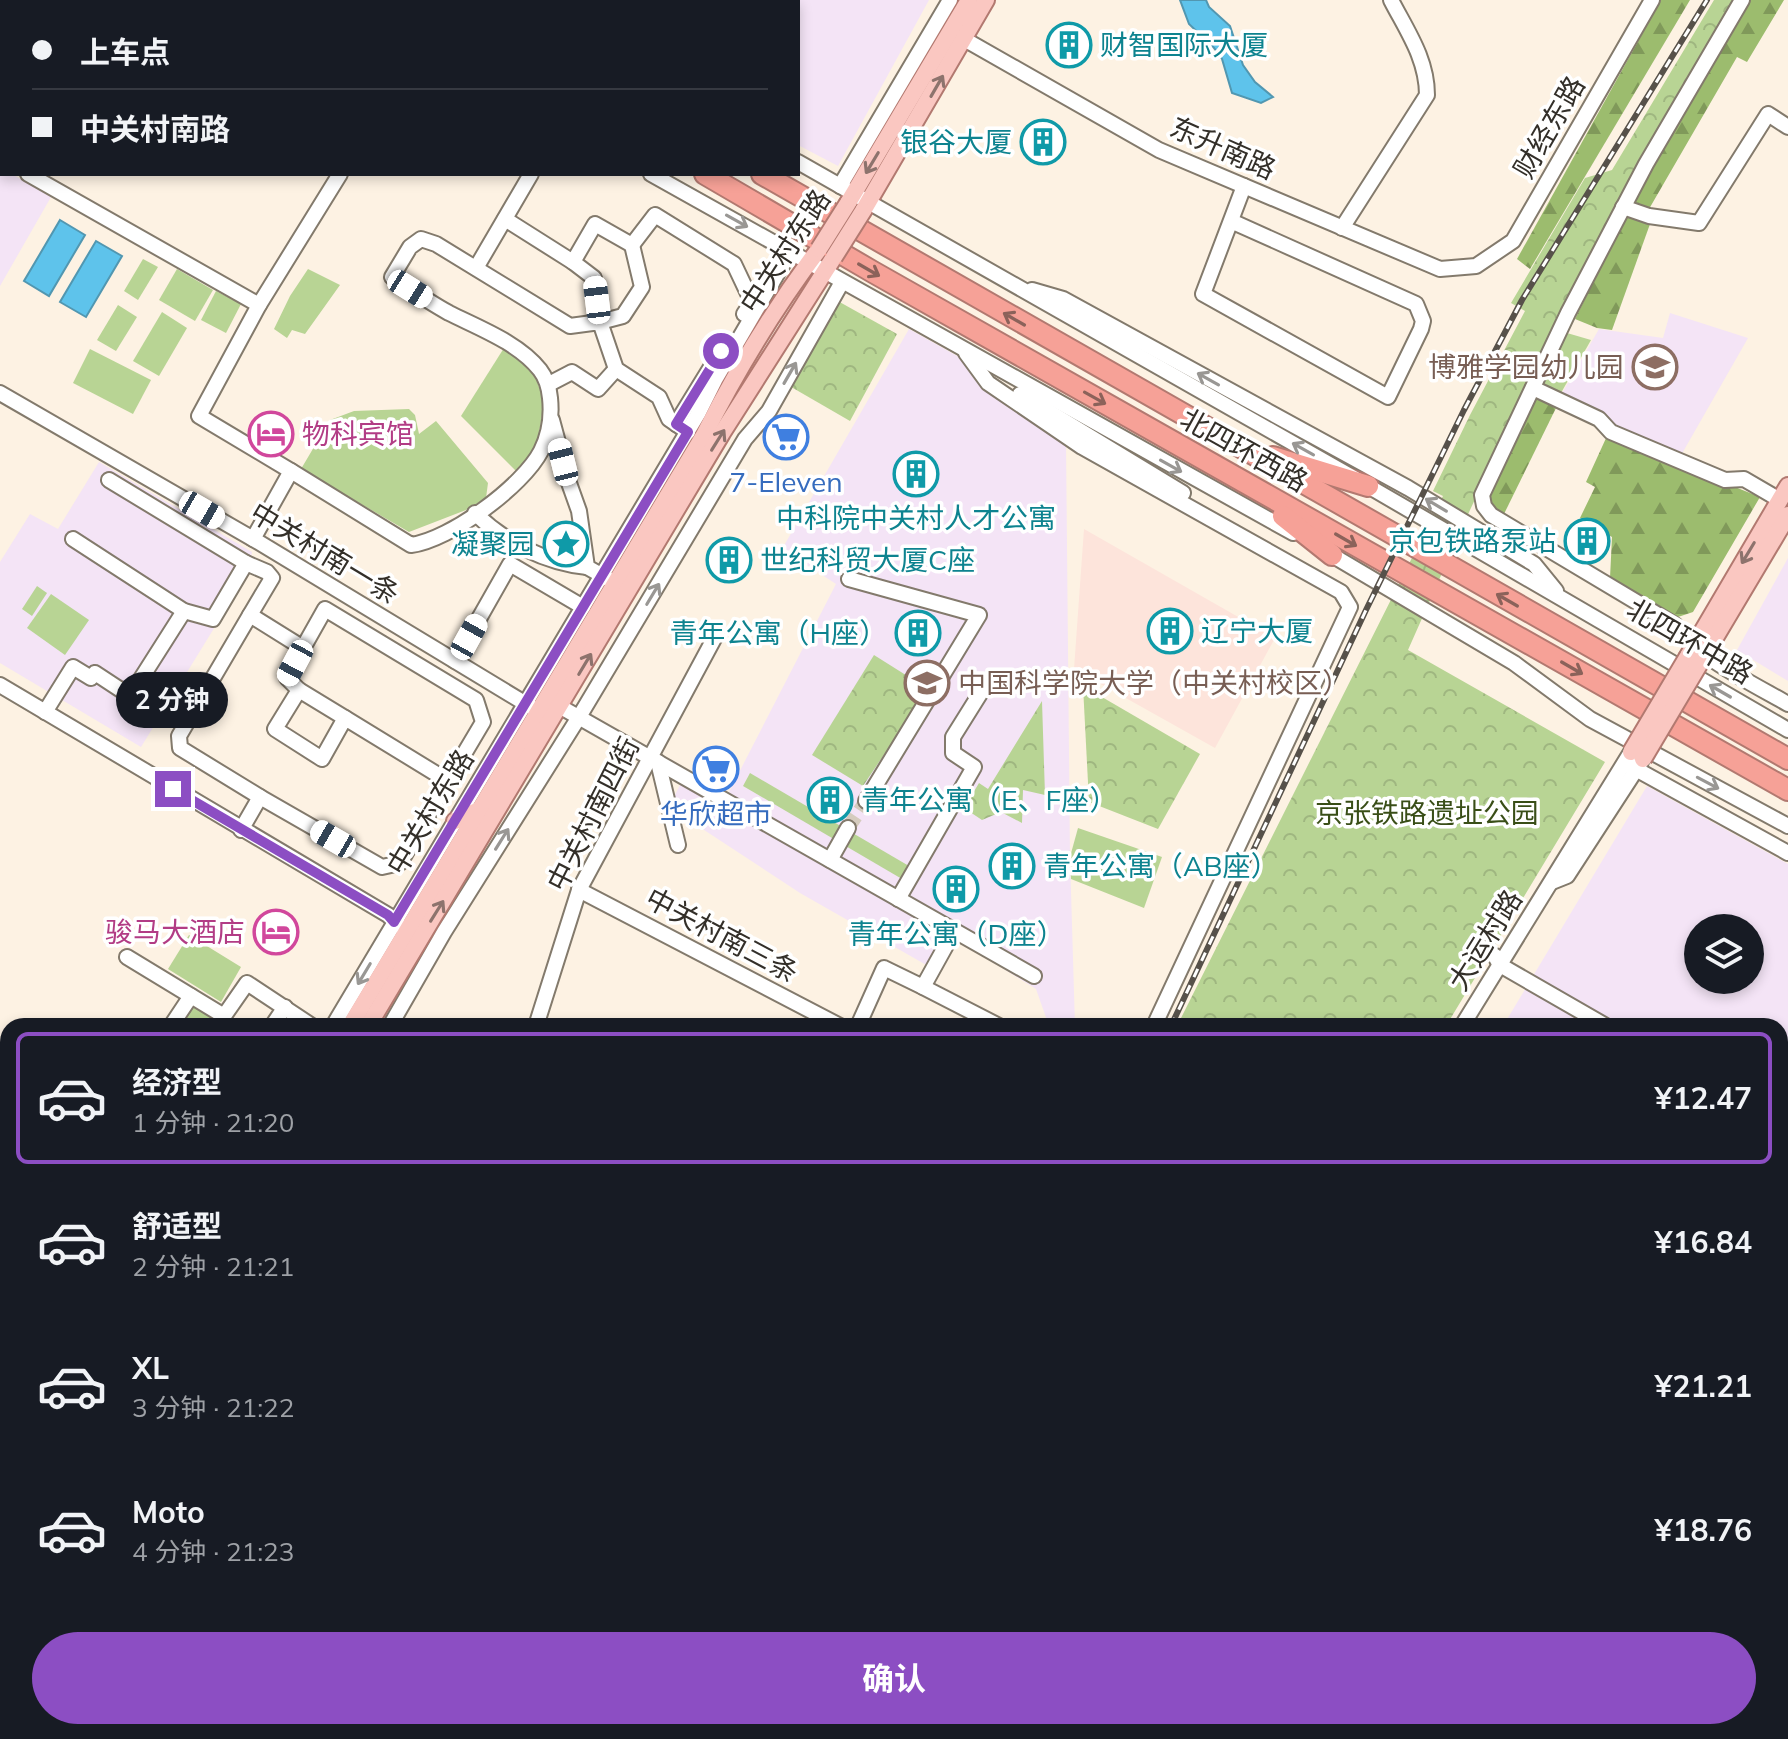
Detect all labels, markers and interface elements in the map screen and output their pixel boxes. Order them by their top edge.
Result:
building icon: 财智国际大厦 [1045,21,1093,69]
place label: 财智国际大厦 [1100,27,1268,62]
text: 上车点 [80,33,170,71]
street label: 财经东路 [1505,69,1592,184]
one-way arrow [929,75,945,98]
street label: 东升南路 [1165,109,1281,186]
text: 中关村南路 [80,110,230,148]
building icon: 银谷大厦 [1019,118,1067,166]
place label: 银谷大厦 [900,124,1012,159]
one-way arrow [863,151,879,174]
street label: 中关村东路 [732,182,837,319]
one-way arrow [725,213,748,229]
one-way arrow [857,262,880,278]
car [383,266,437,312]
car [582,275,612,325]
one-way arrow [1003,311,1026,327]
route start [703,333,739,369]
school or university icon: 博雅学园幼儿园 [1631,343,1679,391]
place label: 博雅学园幼儿园 [1428,349,1624,384]
one-way arrow [783,362,798,386]
one-way arrow [1197,370,1221,386]
one-way arrow [1083,390,1106,406]
street label: 北四环西路 [1175,400,1314,499]
hotel icon: 物科宾馆 [247,410,295,458]
supermarket icon: 7-Eleven [762,413,810,461]
place label: 物科宾馆 [302,416,414,451]
one-way arrow [710,430,726,452]
car [546,436,580,488]
one-way arrow [1291,441,1315,456]
building icon: 中科院中关村人才公寓 [892,450,940,498]
one-way arrow [1159,458,1182,474]
place label: 7-Eleven [729,464,843,499]
car [175,488,229,532]
street label: 中关村南一条 [244,494,406,611]
one-way arrow [1425,497,1448,513]
place label: 中科院中关村人才公寓 [776,500,1056,535]
building icon: 京包铁路泵站 [1563,517,1611,565]
place icon: 凝聚园 [542,520,590,568]
place label: 京包铁路泵站 [1388,523,1556,558]
place label: 凝聚园 [451,526,535,561]
one-way arrow [1334,532,1357,548]
building icon: 世纪科贸大厦C座 [705,536,753,584]
one-way arrow [1740,541,1756,564]
place label: 世纪科贸大厦C座 [760,542,975,577]
one-way arrow [645,583,661,606]
street label: 北四环中路 [1621,590,1760,691]
one-way arrow [1496,592,1520,607]
building icon: 辽宁大厦 [1146,607,1194,655]
building icon: 青年公寓（H座） [894,609,942,657]
car [447,610,491,664]
place label: 辽宁大厦 [1201,613,1313,648]
place label: 青年公寓（H座） [670,615,887,650]
car [273,636,317,690]
one-way arrow [577,653,593,676]
school or university icon: 中国科学院大学（中关村校区） [903,659,951,707]
one-way arrow [1560,660,1583,676]
place label: 中国科学院大学（中关村校区） [958,665,1350,700]
callout: 2 分钟 [117,673,229,729]
text: 2 分钟 [135,683,209,716]
one-way arrow [1709,683,1733,698]
street label: 中关村南四街 [539,731,646,897]
street label: 中关村东路 [379,743,481,881]
supermarket icon: 华欣超市 [692,745,740,793]
route end [155,771,191,807]
building icon: 青年公寓（E、F座） [806,776,854,824]
one-way arrow [1695,776,1719,791]
place label: 青年公寓（E、F座） [861,782,1117,817]
park label: 京张铁路遗址公园 [1315,795,1539,830]
place label: 华欣超市 [660,796,772,831]
car [306,817,360,861]
one-way arrow [495,828,511,851]
building icon: 青年公寓（AB座） [988,842,1036,890]
place label: 青年公寓（AB座） [1043,848,1279,883]
building icon: 青年公寓（D座） [932,865,980,913]
street label: 中关村南三条 [640,880,805,989]
street label: 大运村路 [1440,883,1529,997]
one-way arrow [429,900,445,923]
hotel icon: 骏马大酒店 [252,908,300,956]
place label: 骏马大酒店 [105,914,245,949]
map controls [1684,914,1764,994]
button: layers [1684,914,1764,994]
place label: 青年公寓（D座） [848,916,1064,951]
one-way arrow [356,962,372,985]
icon: car [36,1062,108,1134]
text: 经济型 [132,1063,222,1101]
text: ¥12.47 [1655,1079,1752,1117]
text: 1 分钟 · 21:20 [132,1106,294,1139]
icon: car [36,1206,108,1278]
text: 舒适型 [132,1207,222,1245]
text: ¥16.84 [1655,1223,1752,1261]
text: 2 分钟 · 21:21 [132,1250,294,1283]
text: XL [132,1349,169,1387]
icon: car [36,1350,108,1422]
text: ¥21.21 [1655,1367,1752,1405]
text: 3 分钟 · 21:22 [132,1391,294,1424]
text: Moto [132,1493,205,1531]
icon: car [36,1494,108,1566]
text: ¥18.76 [1655,1511,1752,1549]
text: 4 分钟 · 21:23 [132,1535,294,1568]
button: 确认 [32,1632,1756,1724]

